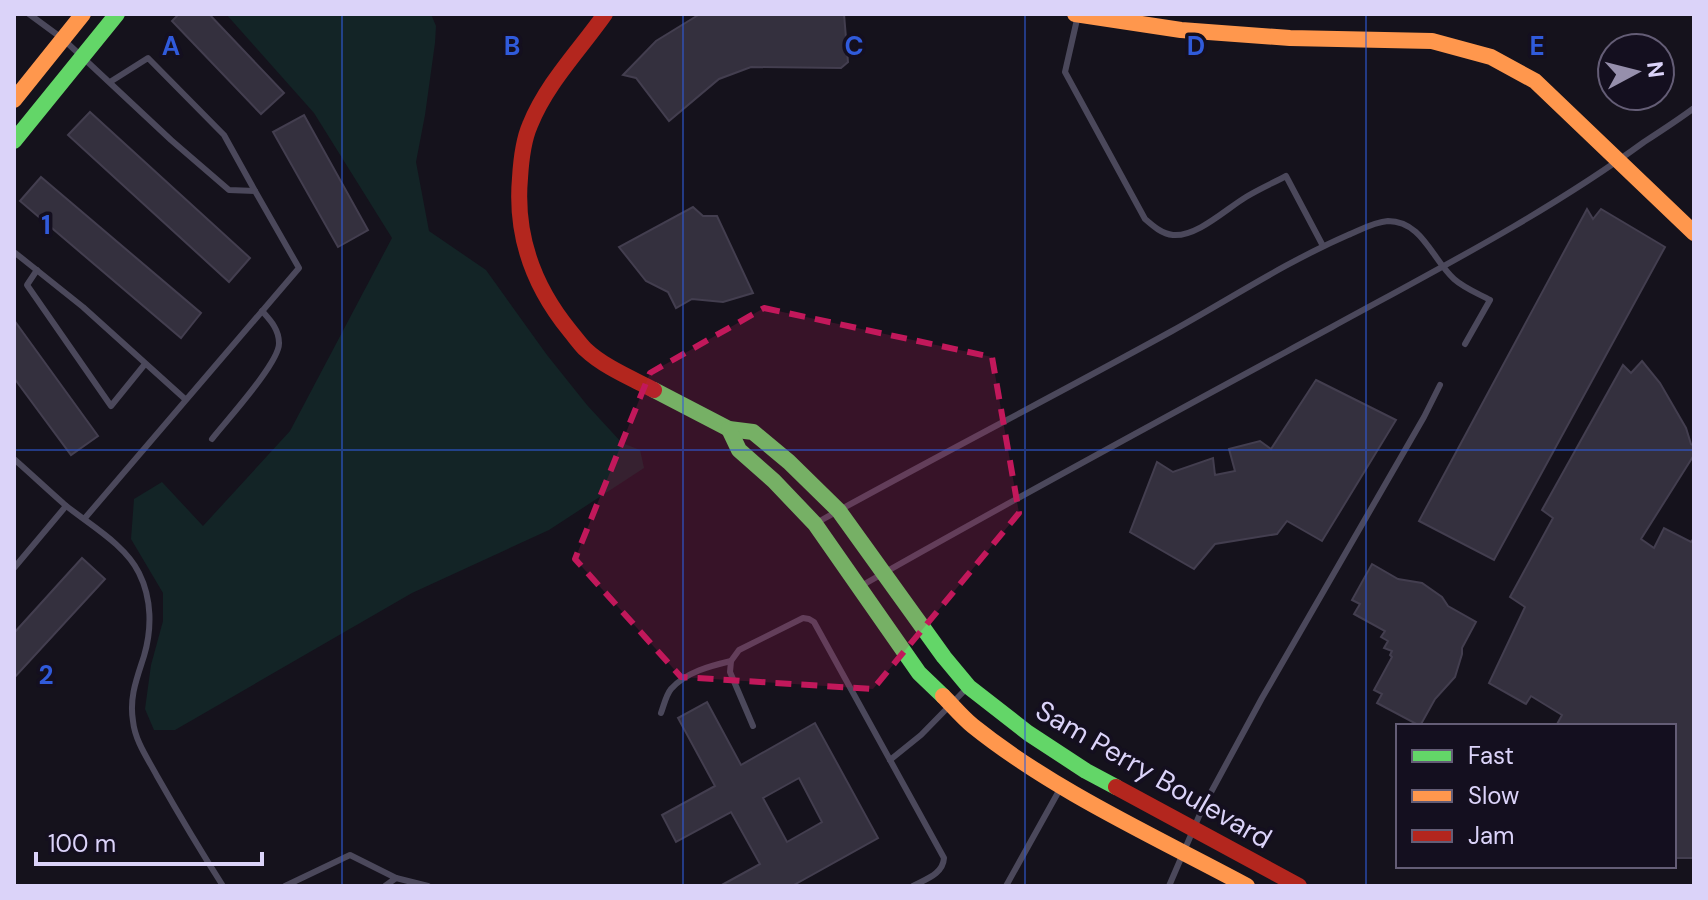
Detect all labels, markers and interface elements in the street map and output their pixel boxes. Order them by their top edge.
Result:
text: A [162,29,180,63]
text: B [504,29,520,63]
text: C [844,29,864,63]
text: D [1187,29,1205,63]
text: E [1529,29,1545,63]
north arrow [1596,32,1676,112]
text: N [1640,60,1671,79]
text: 1 [41,208,51,242]
text: 2 [38,658,54,692]
street label: Sam Perry Boulevard [1029,692,1278,857]
legend [1396,724,1676,868]
text: Fast [1468,740,1514,771]
text: Slow [1468,780,1519,811]
scale bar [36,816,262,866]
text: Jam [1468,820,1514,851]
text: 100 m [48,828,116,859]

